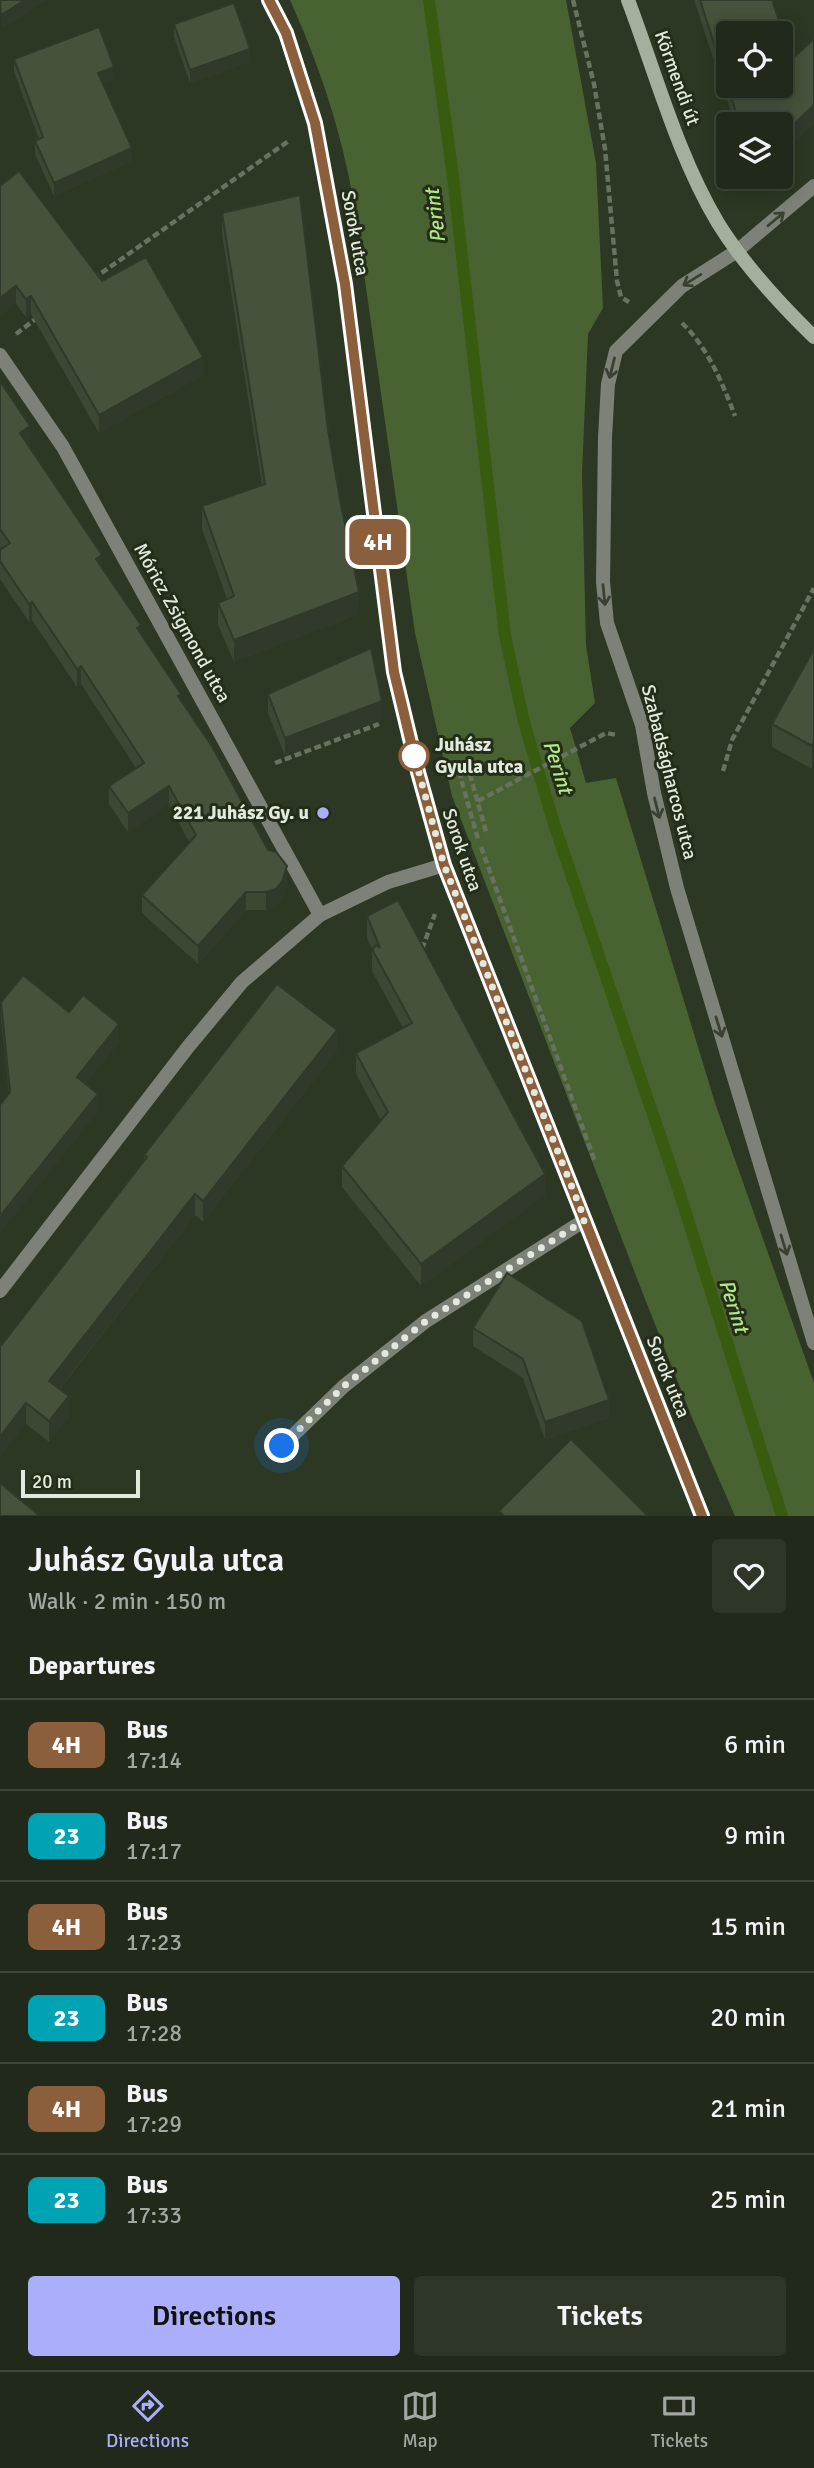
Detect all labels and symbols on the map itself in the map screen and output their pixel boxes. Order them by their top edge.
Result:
street label: Körmendi út [649,27,705,129]
water label: Perint [418,185,451,245]
street label: Sorok utca [336,189,374,277]
one-way arrow [766,211,784,227]
one-way arrow [683,272,702,287]
one-way arrow [605,356,618,379]
line badge: 4H [346,519,410,565]
street label: Móricz Zsigmond utca [128,539,236,707]
one-way arrow [598,583,611,606]
street label: Szabadságharcos utca [636,682,702,862]
place label: Juhász Gyula utca [435,733,524,779]
water label: Perint [537,737,580,799]
marker: Juhász Gyula utca [399,741,429,771]
one-way arrow [651,796,664,819]
place label: 221 Juhász Gy. u [173,801,309,825]
marker: 221 Juhász Gy. u [315,805,331,821]
street label: Sorok utca [437,805,487,895]
one-way arrow [714,1016,727,1038]
one-way arrow [779,1234,792,1256]
water label: Perint [713,1276,756,1338]
street label: Sorok utca [641,1333,695,1421]
your location [264,1428,299,1463]
scale bar [21,1467,140,1499]

